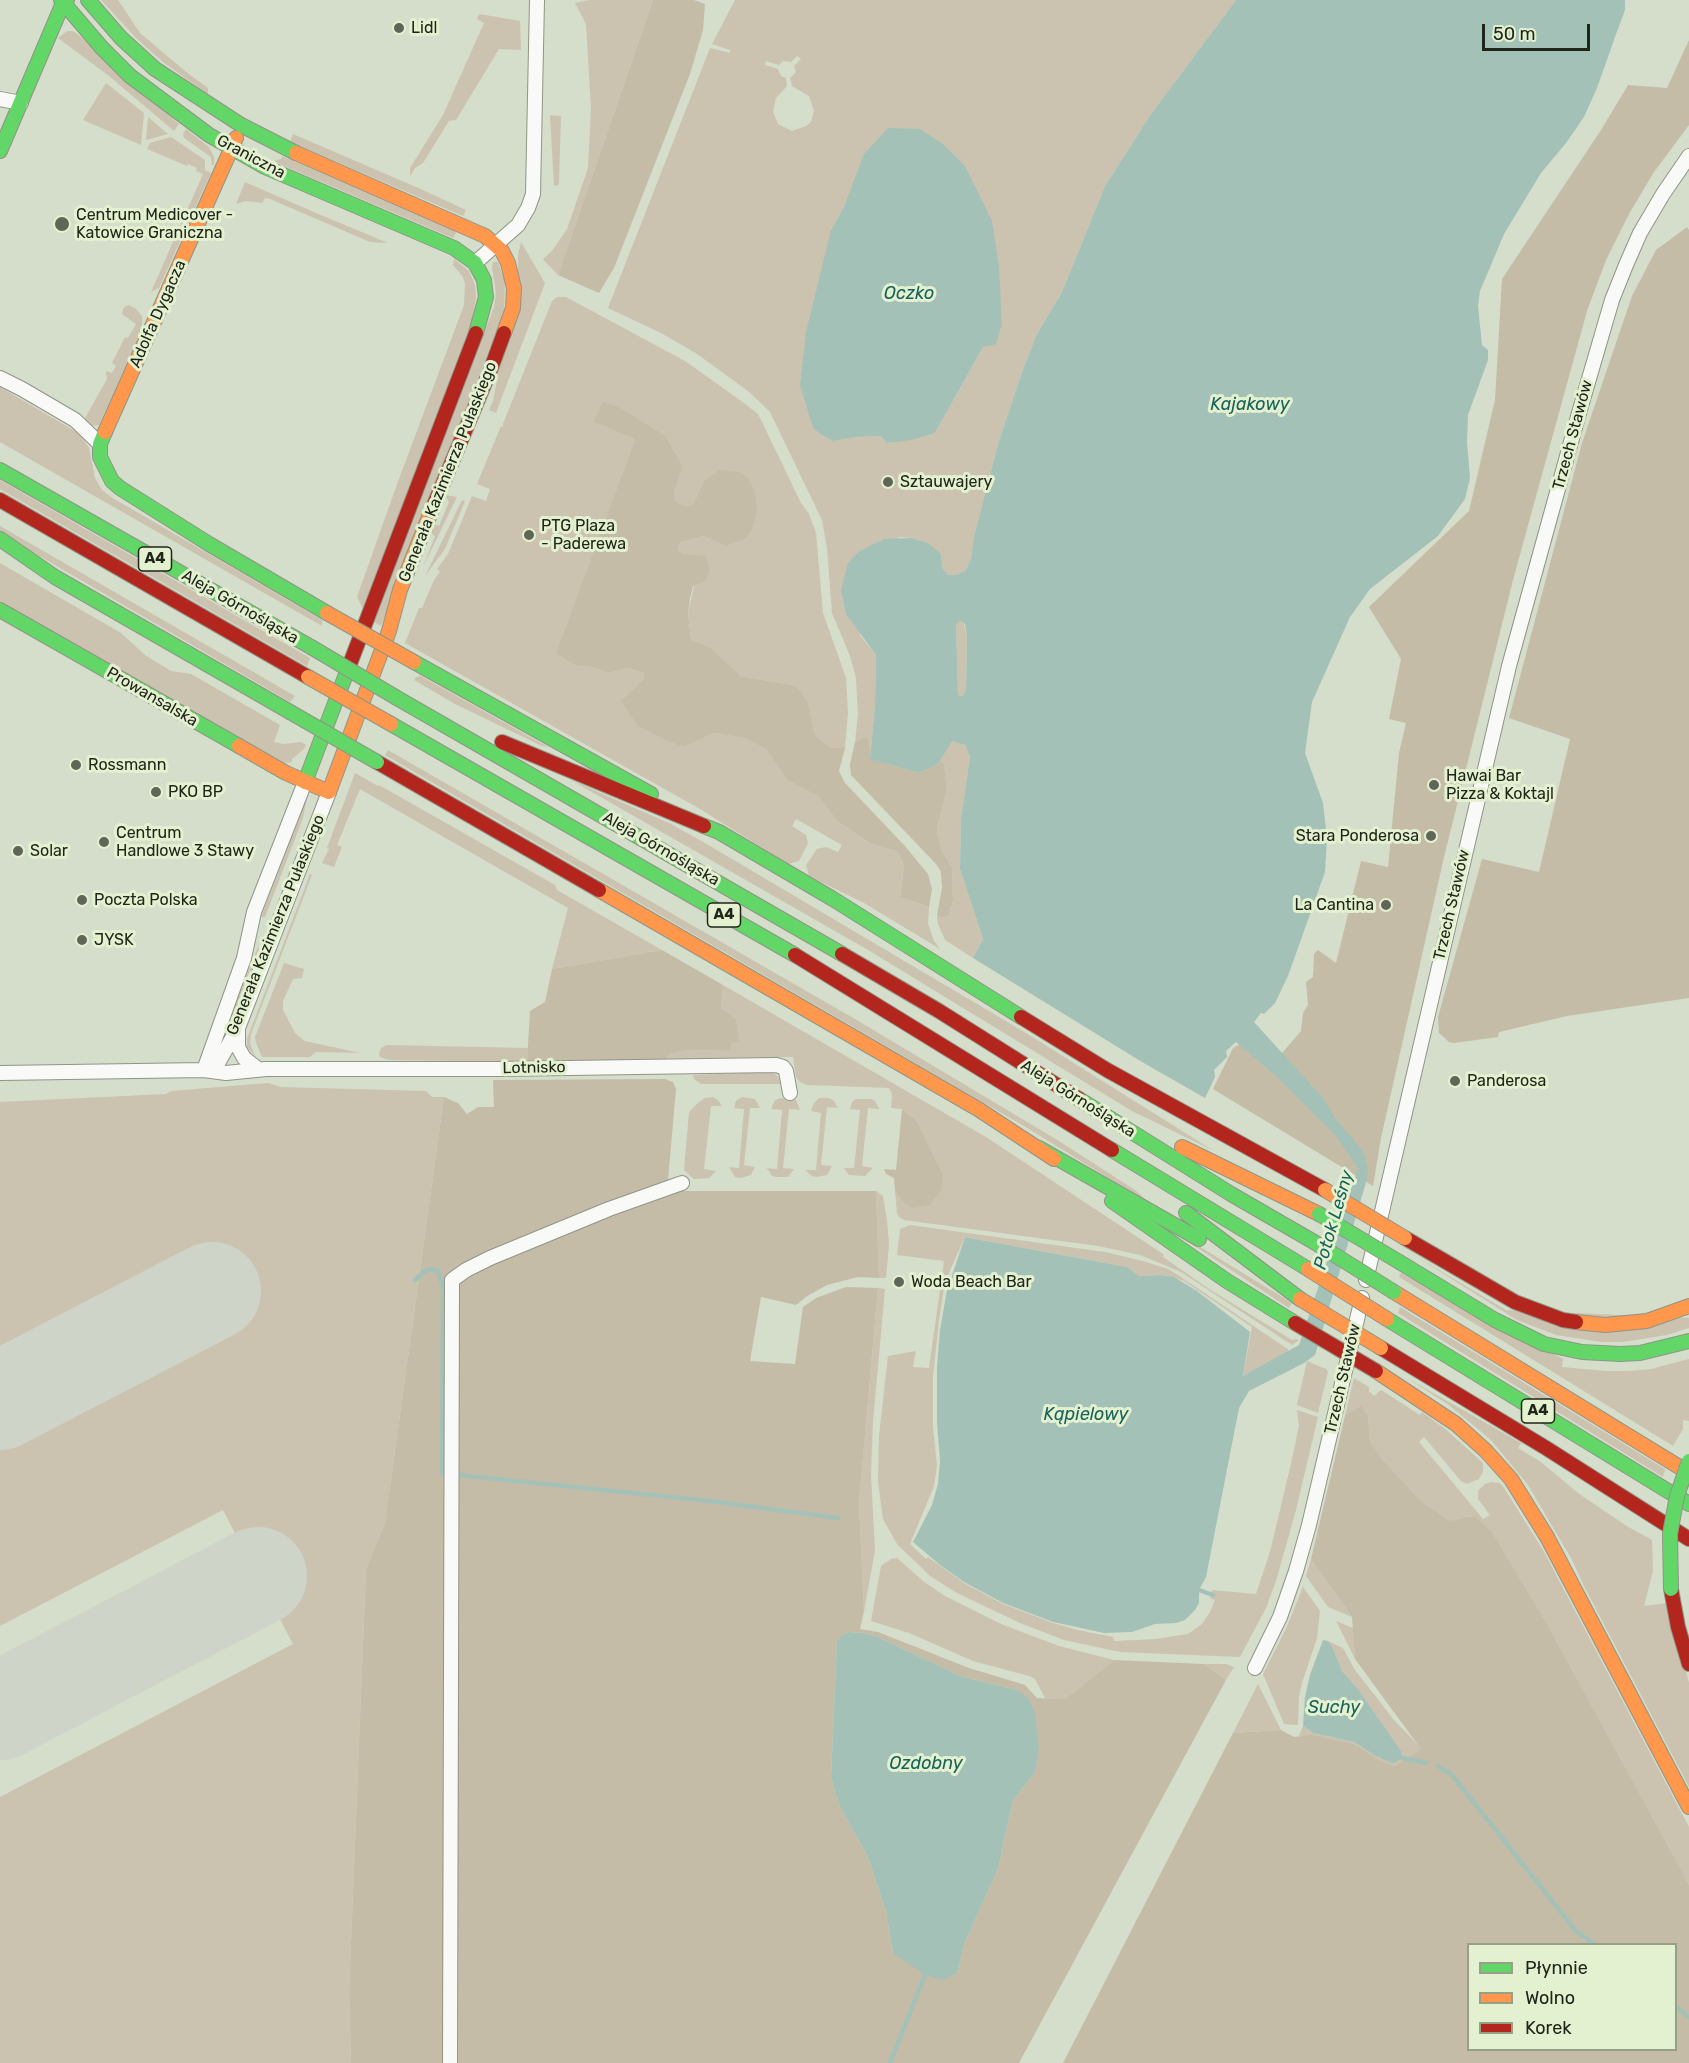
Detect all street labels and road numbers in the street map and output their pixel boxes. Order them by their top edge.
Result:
street label: Graniczna [213,131,289,183]
street label: Adolfa Dygacza [126,257,190,371]
street label: Generała Kazimierza Pułaskiego [395,359,501,585]
street label: Trzech Stawów [1549,378,1597,492]
road number: A4 [138,547,172,571]
street label: Aleja Górnośląska [178,566,302,648]
street label: Prowansalska [103,663,201,731]
street label: Aleja Górnośląska [599,808,723,890]
street label: Generała Kazimierza Pułaskiego [223,812,329,1038]
street label: Trzech Stawów [1430,848,1474,962]
road number: A4 [708,903,740,927]
street label: Aleja Górnośląska [1017,1056,1139,1142]
street label: Lotnisko [502,1058,566,1078]
street label: Trzech Stawów [1321,1322,1365,1436]
road number: A4 [1522,1399,1554,1423]

